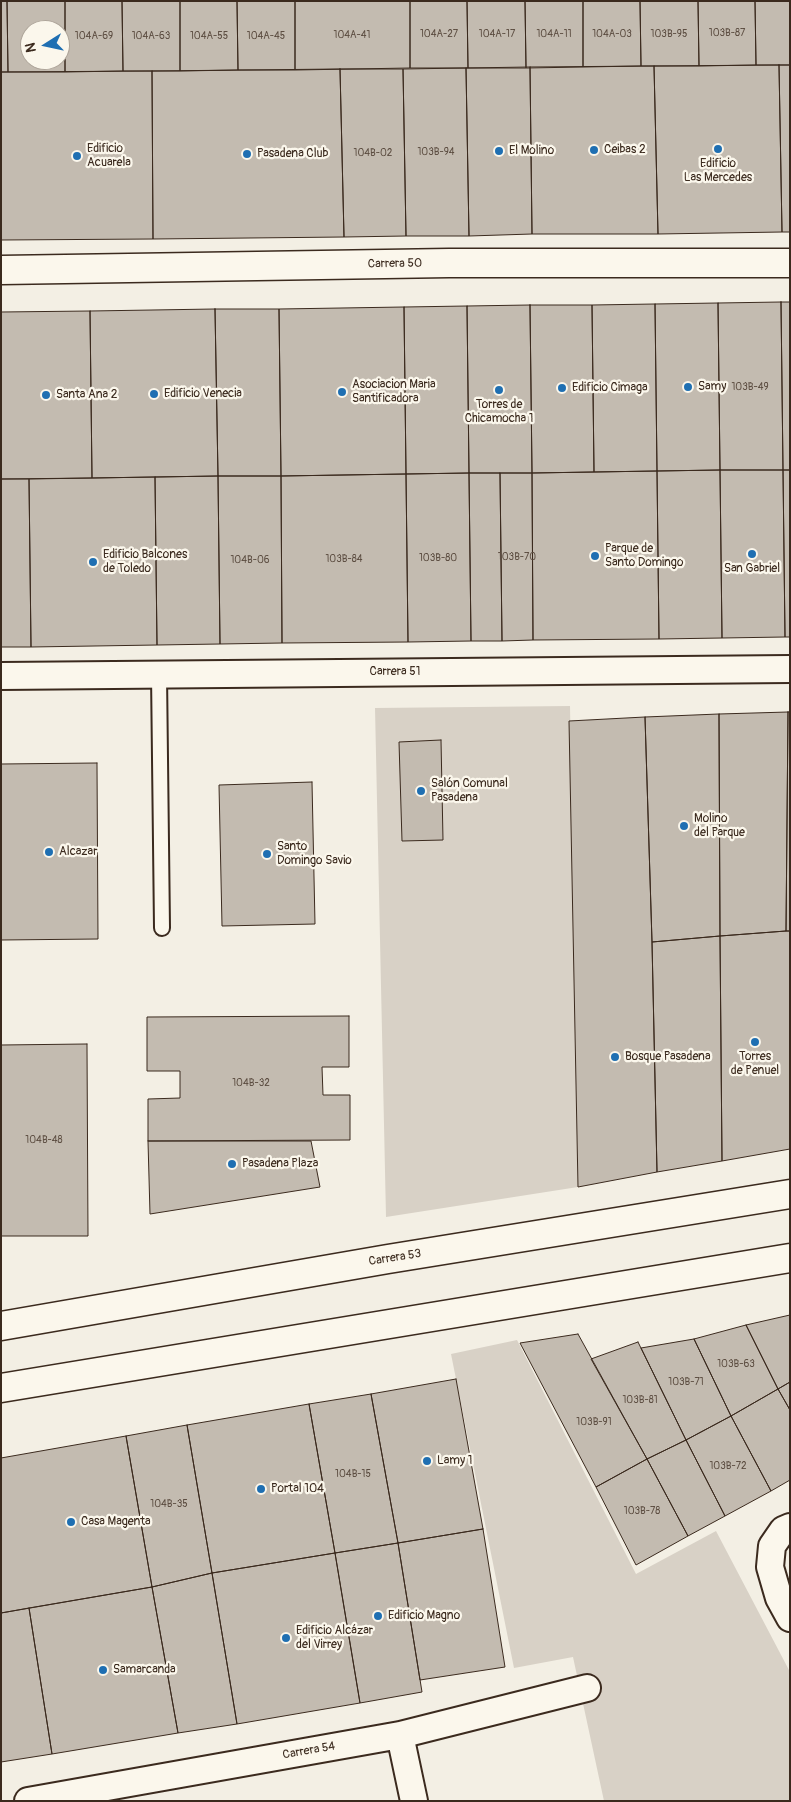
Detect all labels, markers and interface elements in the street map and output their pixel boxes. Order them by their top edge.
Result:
north arrow [20,20,70,70]
house number: 103B-87 [709,27,745,39]
house number: 104A-27 [420,28,458,40]
house number: 104A-17 [479,28,515,40]
house number: 104A-11 [536,28,572,40]
house number: 104A-03 [592,28,632,40]
house number: 103B-95 [651,28,687,40]
house number: 104A-41 [334,29,370,41]
house number: 104A-69 [75,30,113,42]
house number: 104A-63 [132,30,170,42]
house number: 104A-55 [190,30,228,42]
house number: 104A-45 [247,30,285,42]
text: N [22,41,40,54]
place label: Edificio Acuarela [87,142,131,170]
place label: Ceibas 2 [604,143,646,157]
marker: Edificio Las Mercedes [712,143,724,155]
place label: El Molino [509,144,554,158]
marker: Ceibas 2 [588,144,600,156]
marker: El Molino [493,145,505,157]
house number: 103B-94 [417,146,455,158]
place label: Pasadena Club [257,147,329,161]
house number: 104B-02 [354,147,392,159]
marker: Pasadena Club [241,148,253,160]
marker: Edificio Acuarela [71,150,83,162]
place label: Edificio Las Mercedes [684,157,752,185]
street label: Carrera 50 [368,256,422,272]
place label: Asociacion Maria Santificadora [352,378,436,406]
place label: Samy [698,380,726,394]
place label: Edificio Cimaga [572,381,648,395]
marker: Samy [682,381,694,393]
house number: 103B-49 [731,381,769,393]
marker: Edificio Cimaga [556,382,568,394]
marker: Torres de Chicamocha 1 [493,384,505,396]
marker: Asociacion Maria Santificadora [336,386,348,398]
place label: Edificio Venecia [164,387,242,401]
place label: Santa Ana 2 [56,388,117,402]
marker: Edificio Venecia [148,388,160,400]
marker: Santa Ana 2 [40,389,52,401]
place label: Torres de Chicamocha 1 [465,398,533,426]
place label: Parque de Santo Domingo [605,542,683,570]
place label: Edificio Balcones de Toledo [103,548,187,576]
marker: San Gabriel [746,548,758,560]
marker: Parque de Santo Domingo [589,550,601,562]
house number: 103B-70 [498,551,536,563]
house number: 103B-80 [419,552,457,564]
house number: 103B-84 [325,553,363,565]
house number: 104B-06 [230,554,270,566]
marker: Edificio Balcones de Toledo [87,556,99,568]
place label: San Gabriel [724,562,780,576]
street label: Carrera 51 [370,665,420,679]
place label: Salón Comunal Pasadena [431,777,508,805]
marker: Salón Comunal Pasadena [415,785,427,797]
place label: Molino del Parque [694,812,745,840]
marker: Molino del Parque [678,820,690,832]
place label: Santo Domingo Savio [277,840,352,868]
place label: Alcazar [59,845,97,859]
marker: Alcazar [43,846,55,858]
marker: Santo Domingo Savio [261,848,273,860]
marker: Torres de Penuel [749,1036,761,1048]
place label: Bosque Pasadena [625,1050,710,1064]
place label: Torres de Penuel [731,1050,779,1078]
marker: Bosque Pasadena [609,1051,621,1063]
house number: 104B-32 [232,1077,270,1089]
house number: 104B-48 [25,1134,63,1146]
place label: Pasadena Plaza [242,1157,318,1171]
marker: Pasadena Plaza [226,1158,238,1170]
street label: Carrera 53 [368,1247,422,1269]
house number: 103B-63 [717,1358,755,1370]
house number: 103B-71 [668,1376,704,1388]
house number: 103B-81 [622,1394,658,1406]
house number: 103B-91 [576,1416,612,1428]
place label: Lamy 1 [437,1454,472,1468]
marker: Lamy 1 [421,1455,433,1467]
house number: 103B-72 [709,1460,747,1472]
house number: 104B-15 [335,1468,371,1480]
place label: Portal 104 [271,1482,324,1496]
marker: Portal 104 [255,1483,267,1495]
house number: 104B-35 [150,1498,188,1510]
house number: 103B-78 [624,1505,660,1517]
place label: Casa Magenta [81,1515,151,1529]
marker: Casa Magenta [65,1516,77,1528]
place label: Edificio Magno [388,1609,460,1623]
marker: Edificio Magno [372,1610,384,1622]
place label: Edificio Alcázar del Virrey [296,1624,373,1652]
marker: Edificio Alcázar del Virrey [280,1632,292,1644]
place label: Samarcanda [113,1663,176,1677]
marker: Samarcanda [97,1664,109,1676]
street label: Carrera 54 [282,1739,336,1763]

